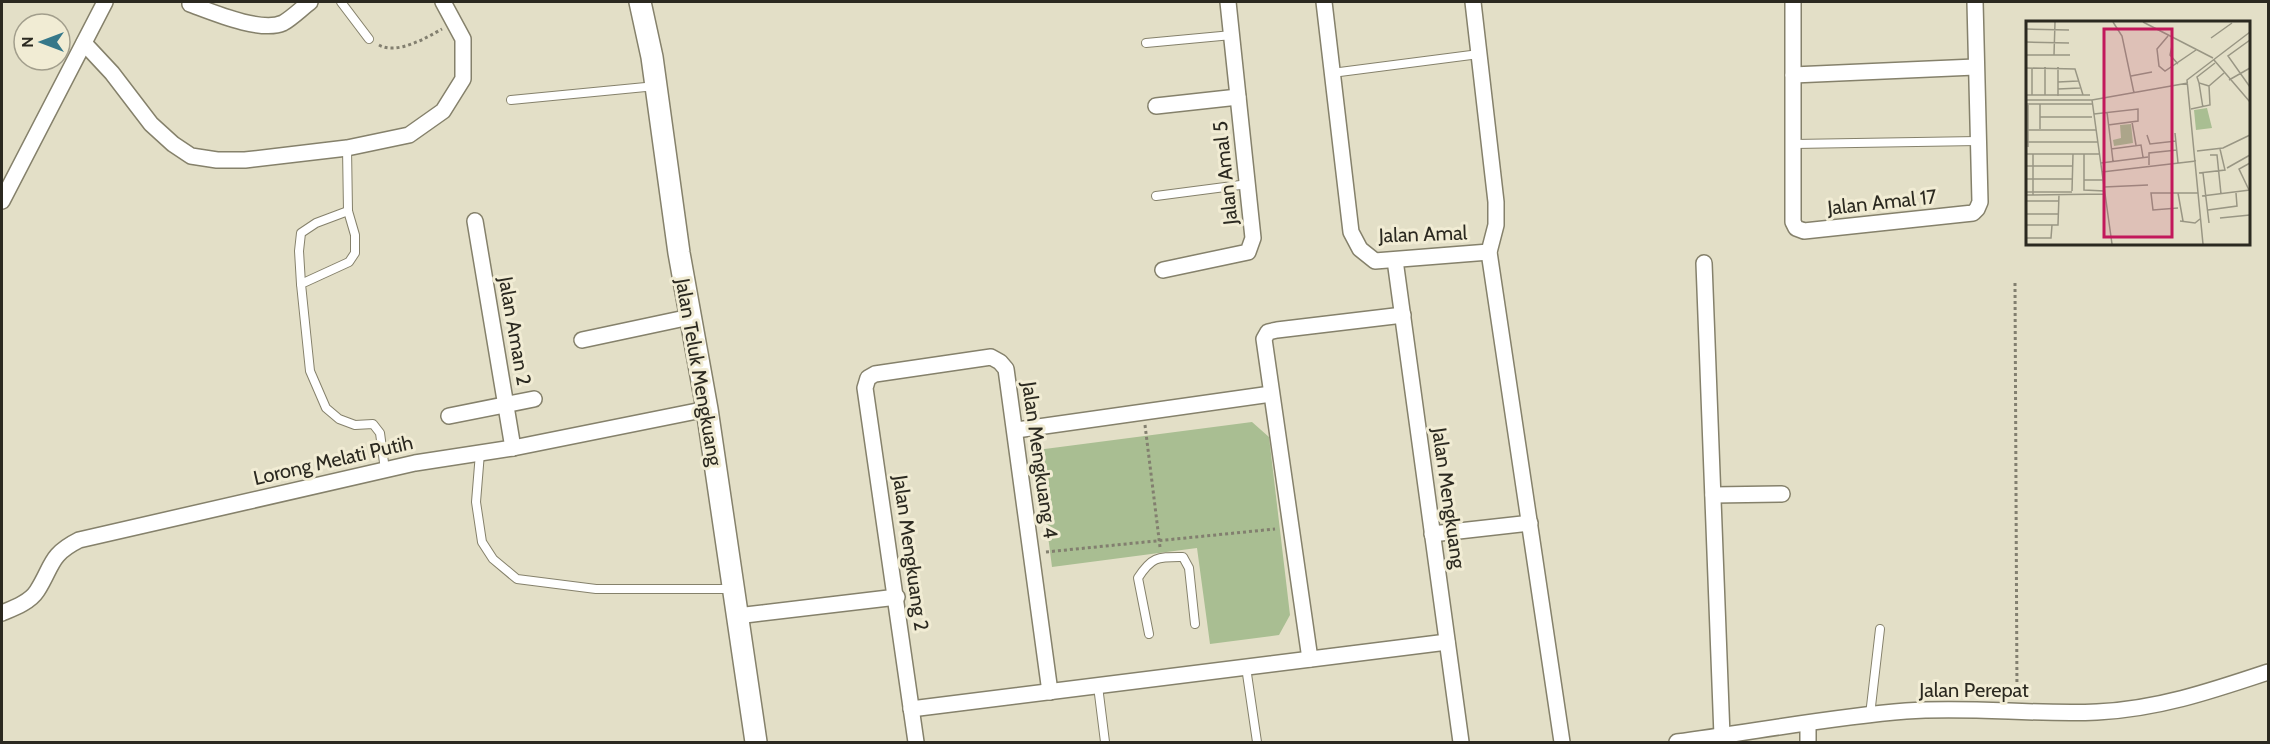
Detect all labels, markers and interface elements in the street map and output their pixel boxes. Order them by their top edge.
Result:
north arrow [12,12,72,72]
inset map [2026,21,2249,244]
text: N [18,36,37,48]
street label: Jalan Amal 5 [1208,120,1242,227]
street label: Jalan Amal 17 [1825,184,1938,220]
street label: Jalan Amal [1377,220,1468,248]
street label: Jalan Aman 2 [493,274,536,387]
street label: Jalan Teluk Mengkuang [671,275,727,469]
street label: Jalan Mengkuang 4 [1017,379,1063,540]
street label: Jalan Mengkuang [1427,425,1471,571]
street label: Lorong Melati Putih [251,430,415,490]
street label: Jalan Mengkuang 2 [888,473,934,632]
street label: Jalan Perepat [1918,678,2029,702]

